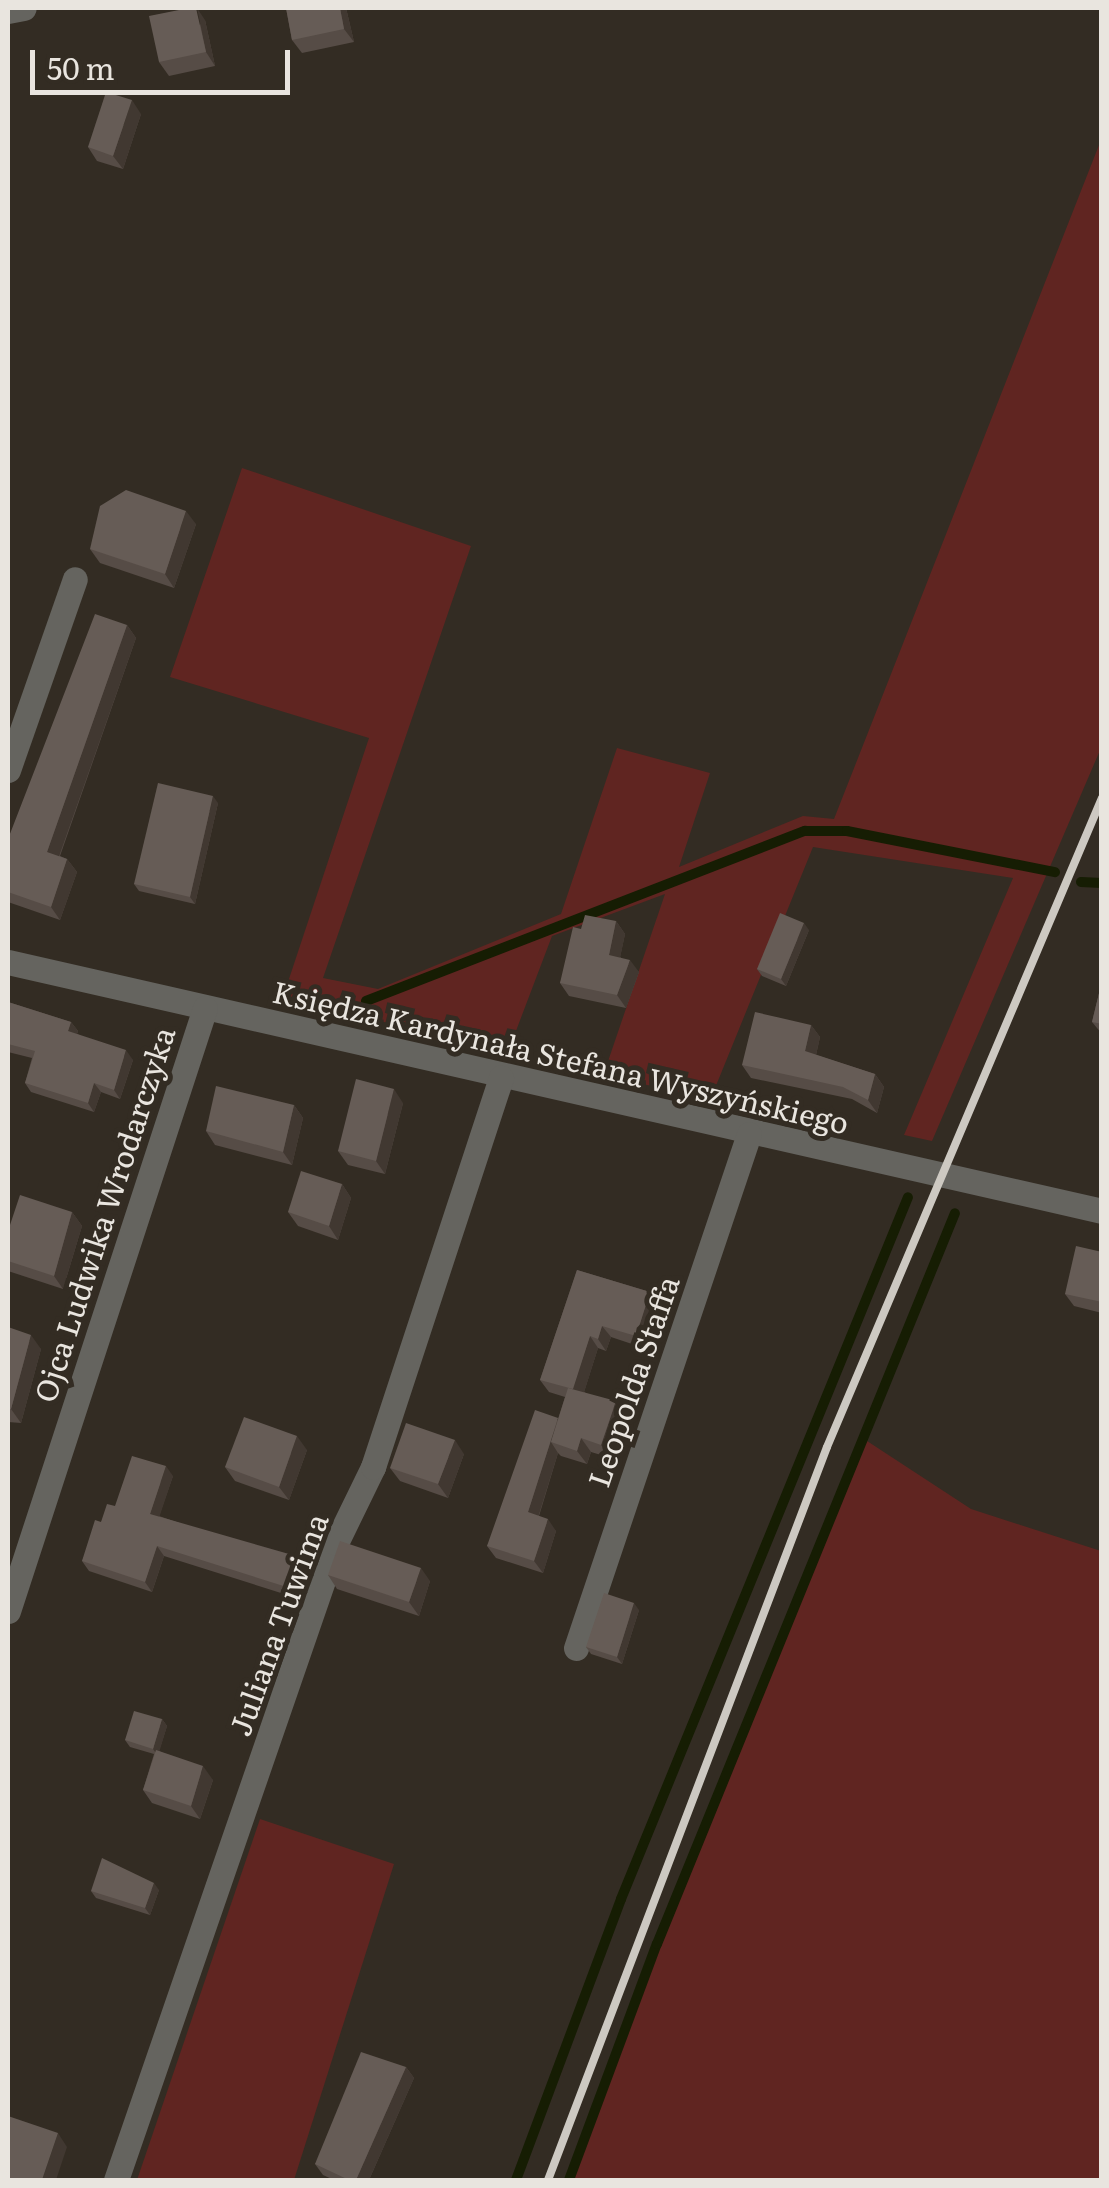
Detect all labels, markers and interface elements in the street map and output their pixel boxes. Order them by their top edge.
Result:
scale bar [35,30,295,92]
text: 50 m [47,45,115,89]
street label: Księdza Kardynała Stefana Wyszyńskiego [269,972,853,1140]
street label: Ojca Ludwika Wrodarczyka [25,1022,181,1406]
street label: Leopolda Staffa [579,1271,685,1491]
street label: Juliana Tuwima [220,1508,334,1740]

